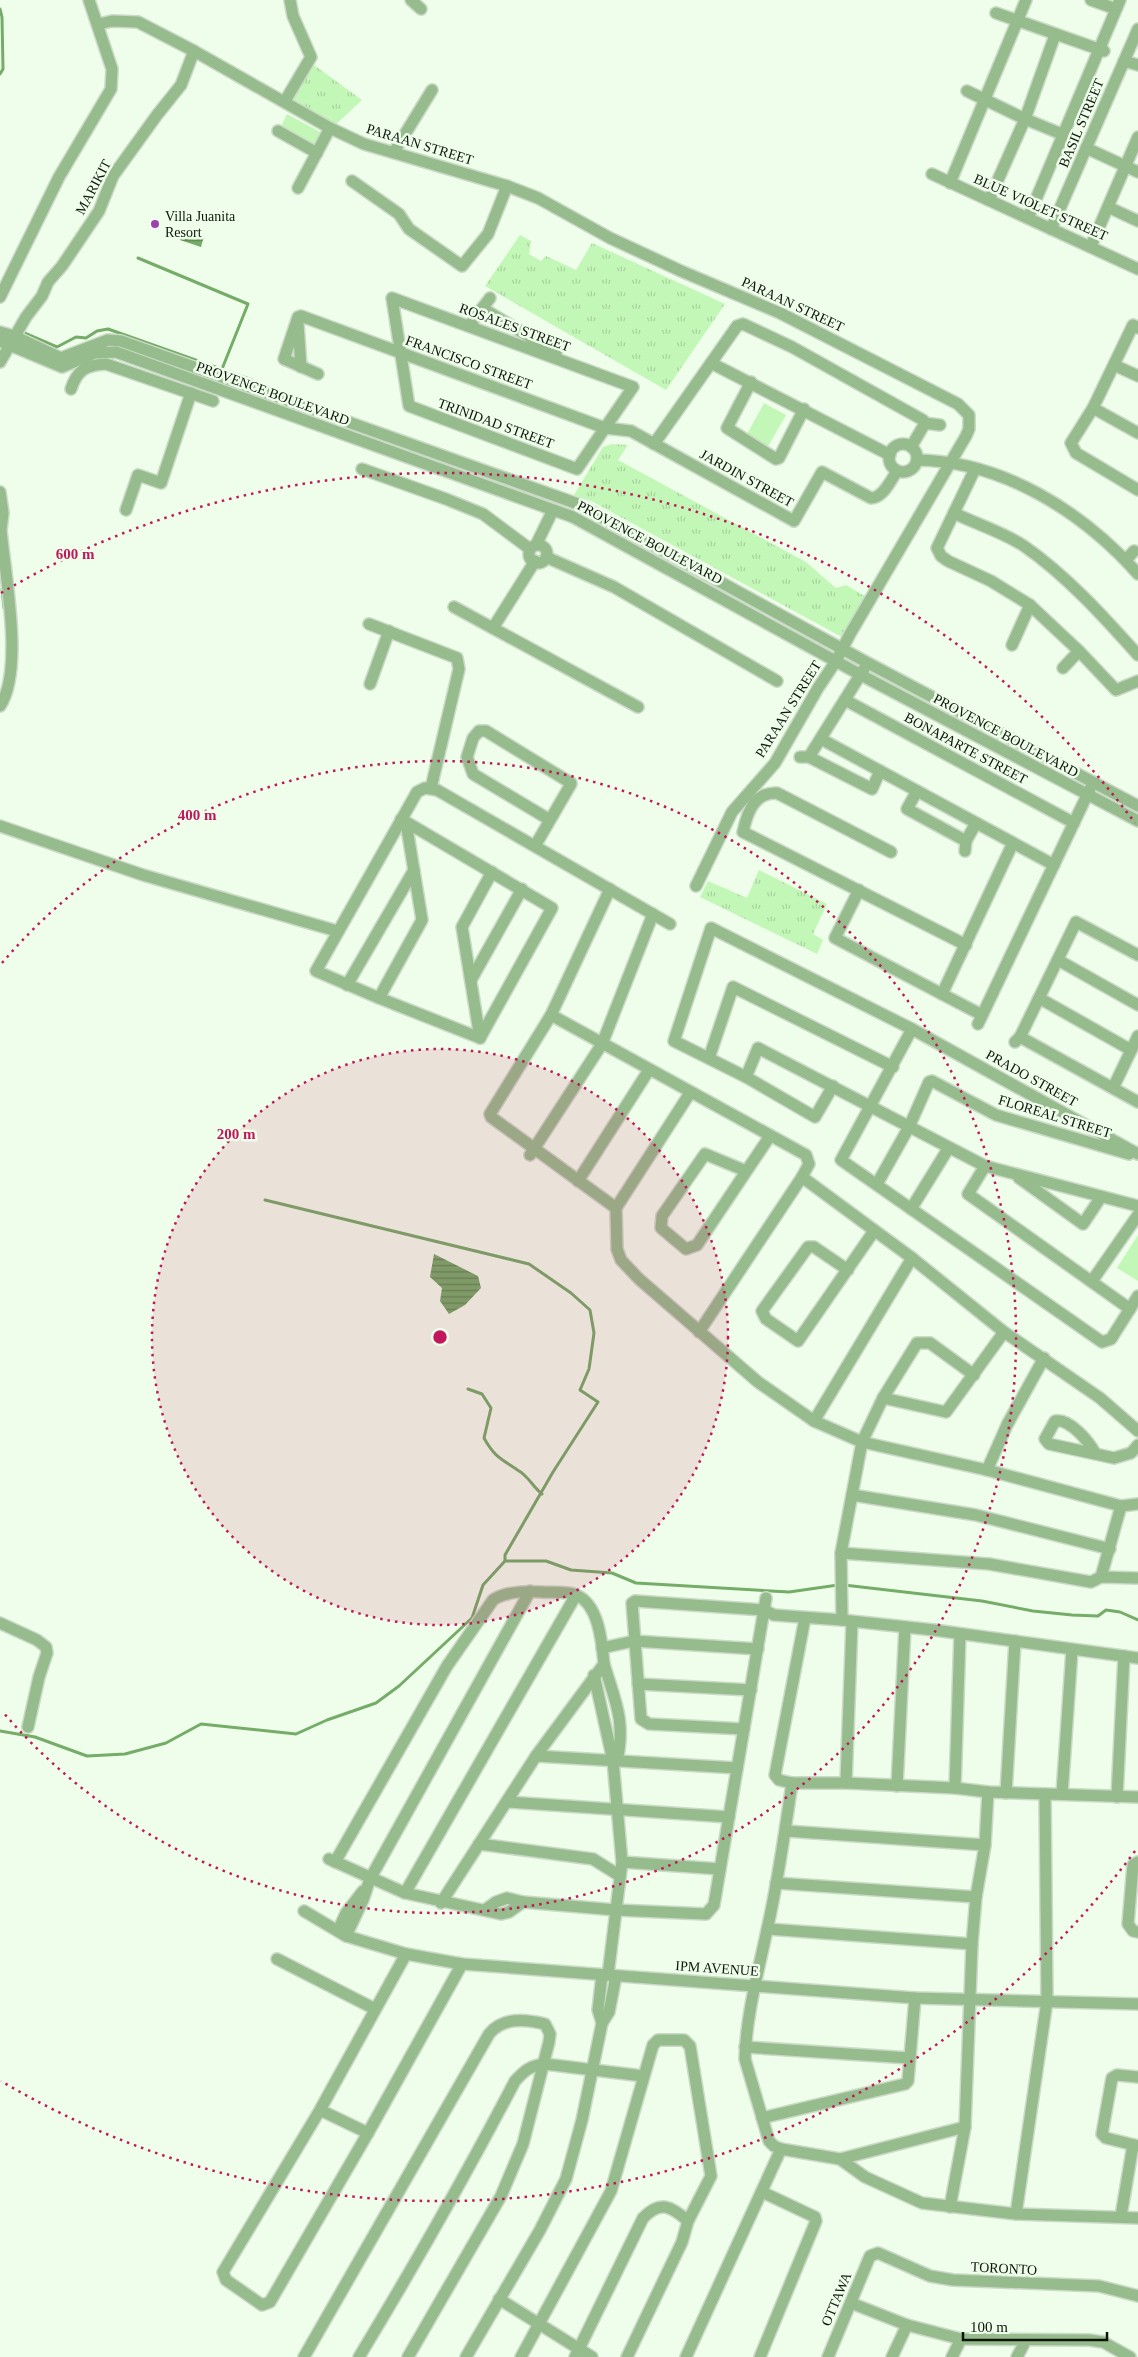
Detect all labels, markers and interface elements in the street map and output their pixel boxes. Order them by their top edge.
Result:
street label: BASIL STREET [1056,76,1107,170]
street label: PARAAN STREET [365,121,476,168]
street label: MARIKIT [73,157,114,217]
street label: BLUE VIOLET STREET [972,171,1110,244]
place label: Villa Juanita Resort [165,209,236,240]
marker: Villa Juanita Resort [149,218,161,230]
street label: PARAAN STREET [739,274,847,335]
street label: ROSALES STREET [457,300,573,355]
street label: FRANCISCO STREET [404,333,534,392]
street label: PROVENCE BOULEVARD [194,359,351,428]
street label: TRINIDAD STREET [436,395,556,452]
street label: JARDIN STREET [697,447,797,511]
street label: PROVENCE BOULEVARD [575,498,725,587]
text: 600 m [56,546,95,562]
street label: PARAAN STREET [753,658,824,760]
street label: PROVENCE BOULEVARD [931,691,1081,780]
street label: BONAPARTE STREET [902,710,1030,787]
text: 400 m [178,807,217,823]
street label: PRADO STREET [983,1047,1081,1110]
street label: FLOREAL STREET [997,1092,1114,1141]
text: 200 m [217,1126,256,1142]
centre of rings [431,1328,449,1346]
street label: IPM AVENUE [675,1958,759,1979]
street label: TORONTO [970,2259,1038,2278]
street label: OTTAWA [818,2269,855,2328]
scale bar [963,2310,1107,2342]
text: 100 m [970,2319,1008,2335]

